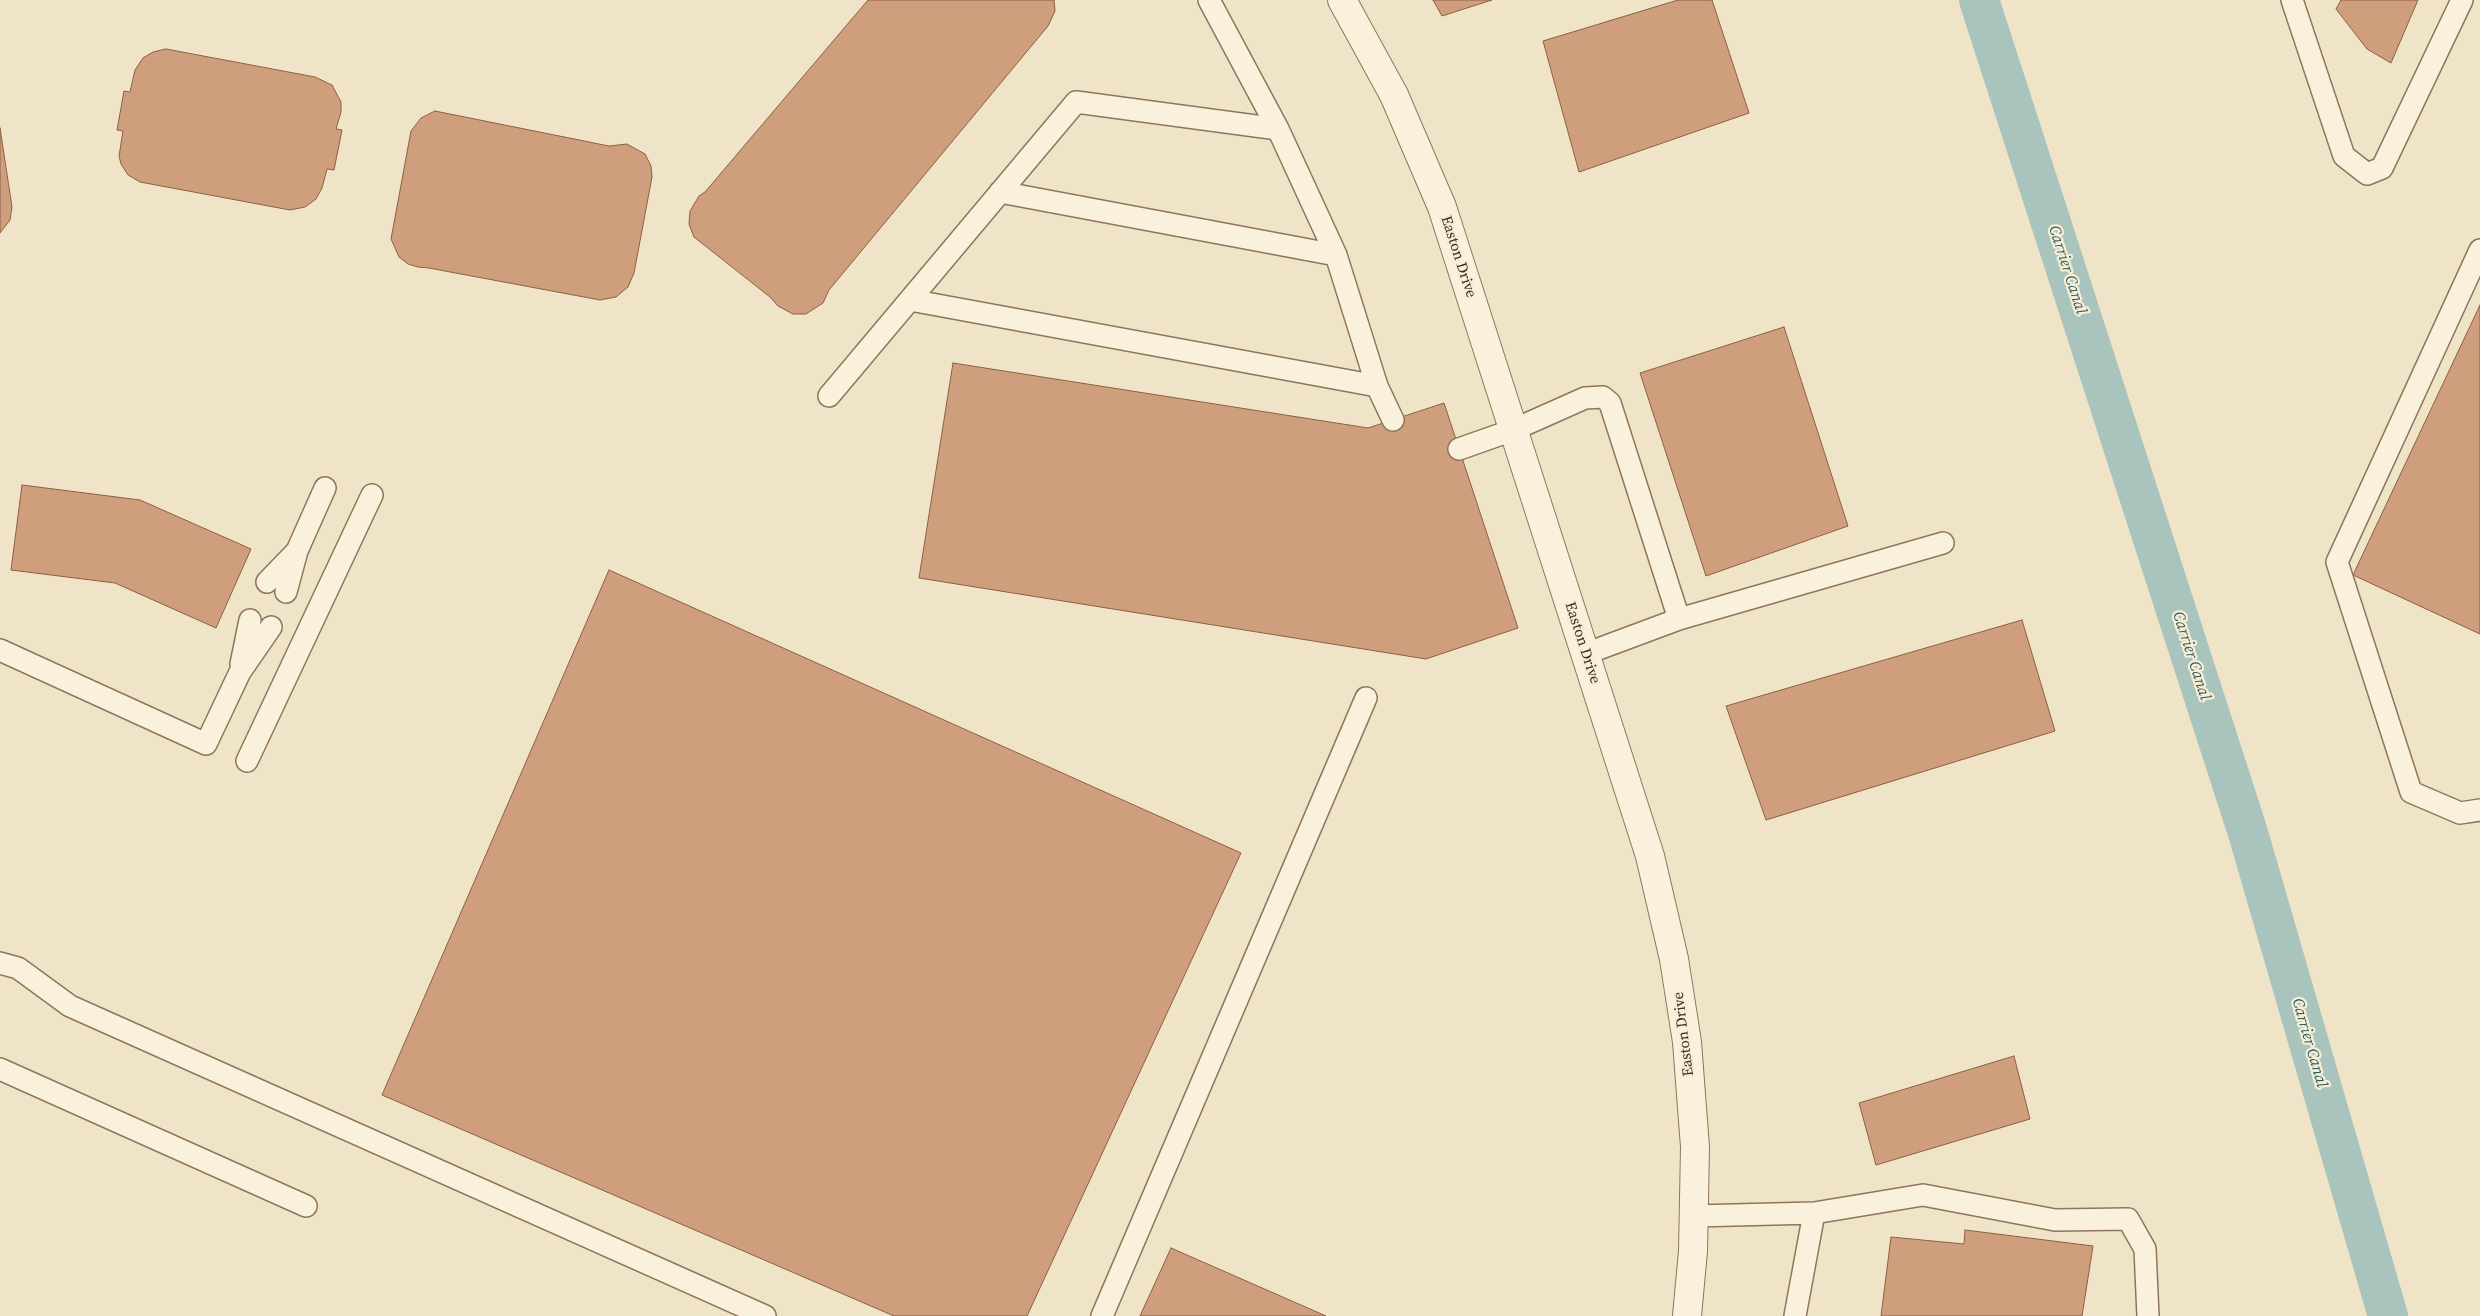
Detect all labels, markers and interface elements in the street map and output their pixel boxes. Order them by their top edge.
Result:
street label: Easton Drive [1436,214,1480,300]
water label: Carrier Canal [2044,223,2090,317]
street label: Easton Drive [1560,600,1604,686]
water label: Carrier Canal [2168,609,2214,703]
street label: Easton Drive [1670,991,1698,1077]
water label: Carrier Canal [2287,996,2331,1090]

